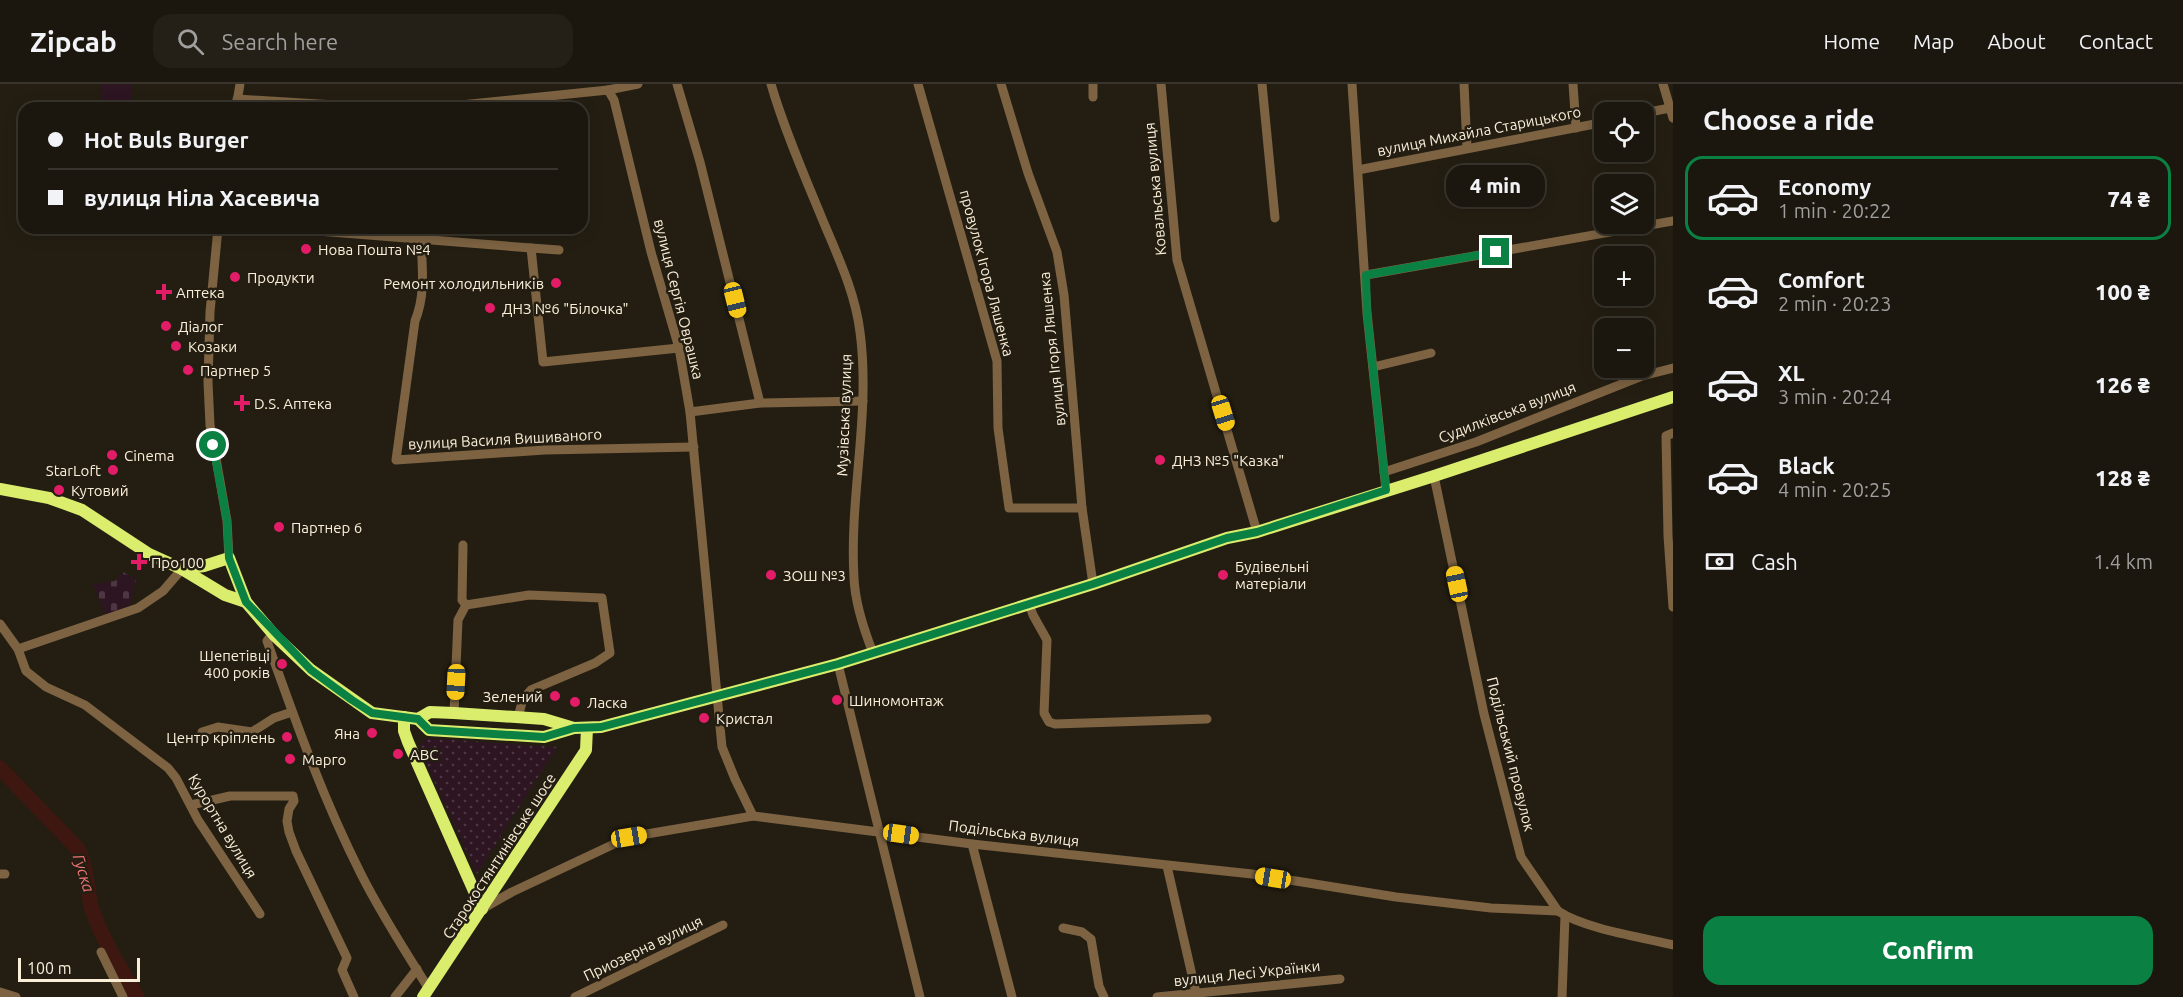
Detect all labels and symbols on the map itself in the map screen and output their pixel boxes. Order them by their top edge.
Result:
street label: вулиця Михайла Старицького [1375,103,1583,159]
street label: Ковальська вулиця [1141,122,1169,256]
callout: 4 min [1446,165,1546,207]
street label: провулок Ігора Ляшенка [957,188,1017,358]
street label: вулиця Сергія Оврашка [651,217,707,381]
route end [1482,238,1509,265]
place label: Нова Пошта №4 [318,241,431,258]
marker: Нова Пошта №4 [299,242,313,256]
place label: Продукти [247,269,315,286]
marker: Продукти [228,270,242,284]
street label: вулиця Ігоря Ляшенка [1035,271,1069,427]
place label: Ремонт холодильників [383,275,544,292]
marker: Ремонт холодильників [549,276,563,290]
car [722,280,748,320]
place label: Аптека [176,284,225,301]
marker: Аптека [157,285,171,299]
place label: ДНЗ №6 "Білочка" [502,300,629,317]
marker: ДНЗ №6 "Білочка" [483,301,497,315]
place label: Діалог [178,318,223,335]
marker: Діалог [159,319,173,333]
place label: Козаки [188,338,237,355]
marker: Козаки [169,339,183,353]
street label: Музівська вулиця [833,353,855,477]
place label: Партнер 5 [200,362,271,379]
marker: Партнер 5 [181,363,195,377]
street label: Судилківська вулиця [1436,378,1578,446]
car [1209,393,1237,433]
place label: D.S. Аптека [254,395,332,412]
marker: D.S. Аптека [235,396,249,410]
street label: вулиця Василя Вишиваного [408,425,602,453]
route start [199,431,226,458]
place label: Cinema [124,447,174,464]
marker: Cinema [105,448,119,462]
place label: ДНЗ №5 "Казка" [1172,452,1284,469]
marker: ДНЗ №5 "Казка" [1153,453,1167,467]
place label: StarLoft [46,462,101,479]
marker: StarLoft [106,463,120,477]
place label: Кутовий [71,482,129,499]
marker: Кутовий [52,483,66,497]
place label: Партнер 6 [291,519,362,536]
marker: Партнер 6 [272,520,286,534]
place label: Про100 [151,554,204,571]
marker: Про100 [132,555,146,569]
place label: Будівельні матеріали [1235,558,1309,592]
car [1444,565,1470,603]
place label: ЗОШ №3 [783,567,846,584]
marker: ЗОШ №3 [764,568,778,582]
marker: Будівельні матеріали [1216,568,1230,582]
place label: Шепетівці 400 років [199,647,270,681]
marker: Шепетівці 400 років [275,657,289,671]
car [446,664,466,700]
street label: Подільський провулок [1484,675,1538,833]
place label: Зелений [483,688,543,705]
marker: Зелений [548,689,562,703]
place label: Шиномонтаж [849,692,944,709]
marker: Шиномонтаж [830,693,844,707]
place label: Ласка [587,694,628,711]
marker: Ласка [568,695,582,709]
place label: Кристал [716,710,773,727]
marker: Кристал [697,711,711,725]
place label: Яна [334,725,360,742]
marker: Яна [365,726,379,740]
place label: Центр кріплень [166,729,275,746]
marker: Центр кріплень [280,730,294,744]
place label: АВС [410,746,438,763]
marker: АВС [391,747,405,761]
place label: Марго [302,751,346,768]
marker: Марго [283,752,297,766]
street label: Старокостянтинівське шосе [439,770,559,942]
street label: Курортна вулиця [185,771,261,881]
street label: Подільська вулиця [948,817,1080,849]
car [882,823,920,845]
car [610,825,648,849]
water label: Гуска [70,852,98,895]
car [1254,866,1292,890]
street label: Приозерна вулиця [581,912,705,984]
scale bar [18,955,140,982]
street label: вулиця Лесі Українки [1173,957,1321,989]

